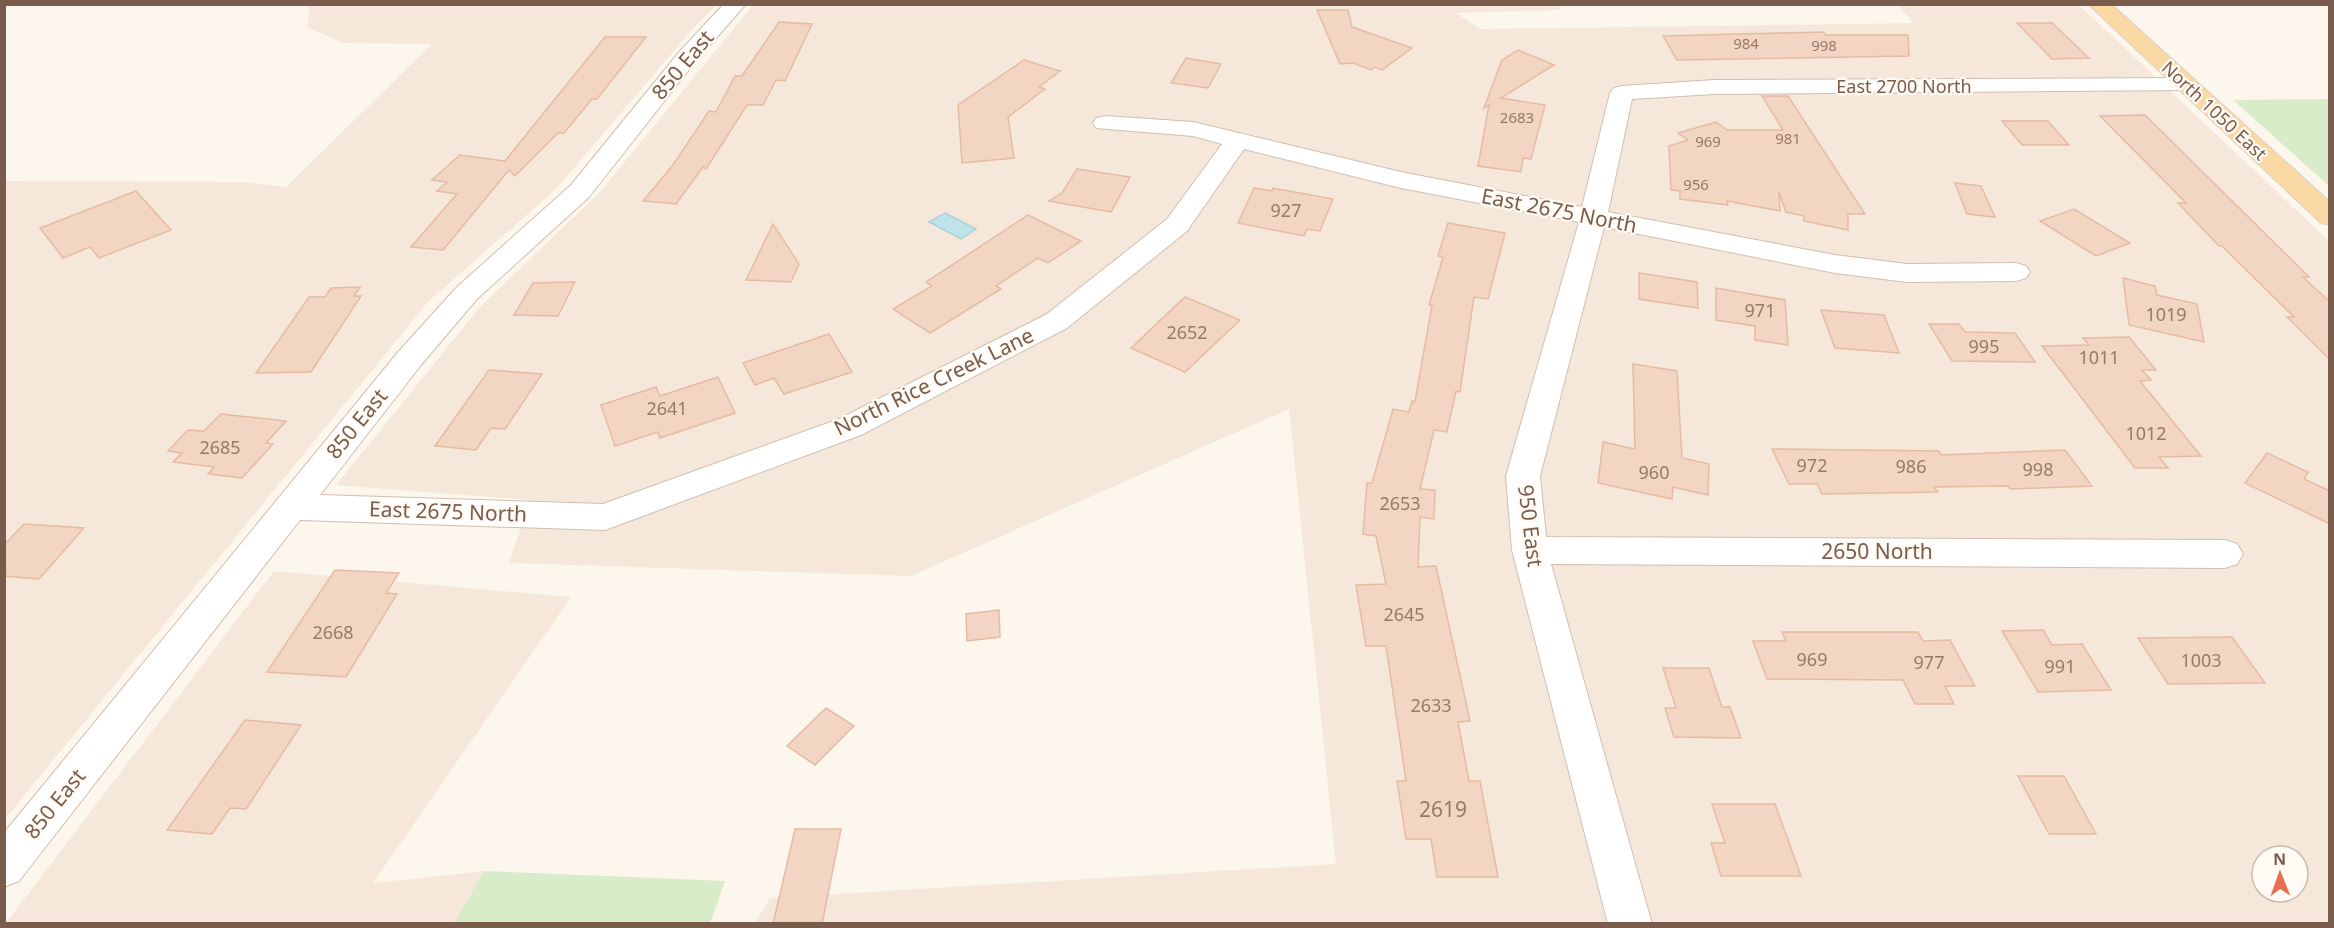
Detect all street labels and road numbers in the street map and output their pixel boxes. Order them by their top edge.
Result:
street label: 850 East [645,23,720,105]
street label: North 1050 East [2157,55,2273,166]
street label: East 2700 North [1836,74,1972,98]
street label: East 2675 North [1479,181,1639,239]
street label: North Rice Creek Lane [829,321,1038,442]
street label: 850 East [319,382,393,464]
street label: 950 East [1512,483,1550,569]
street label: East 2675 North [369,494,527,528]
street label: 2650 North [1821,537,1933,565]
street label: 850 East [17,762,91,844]

